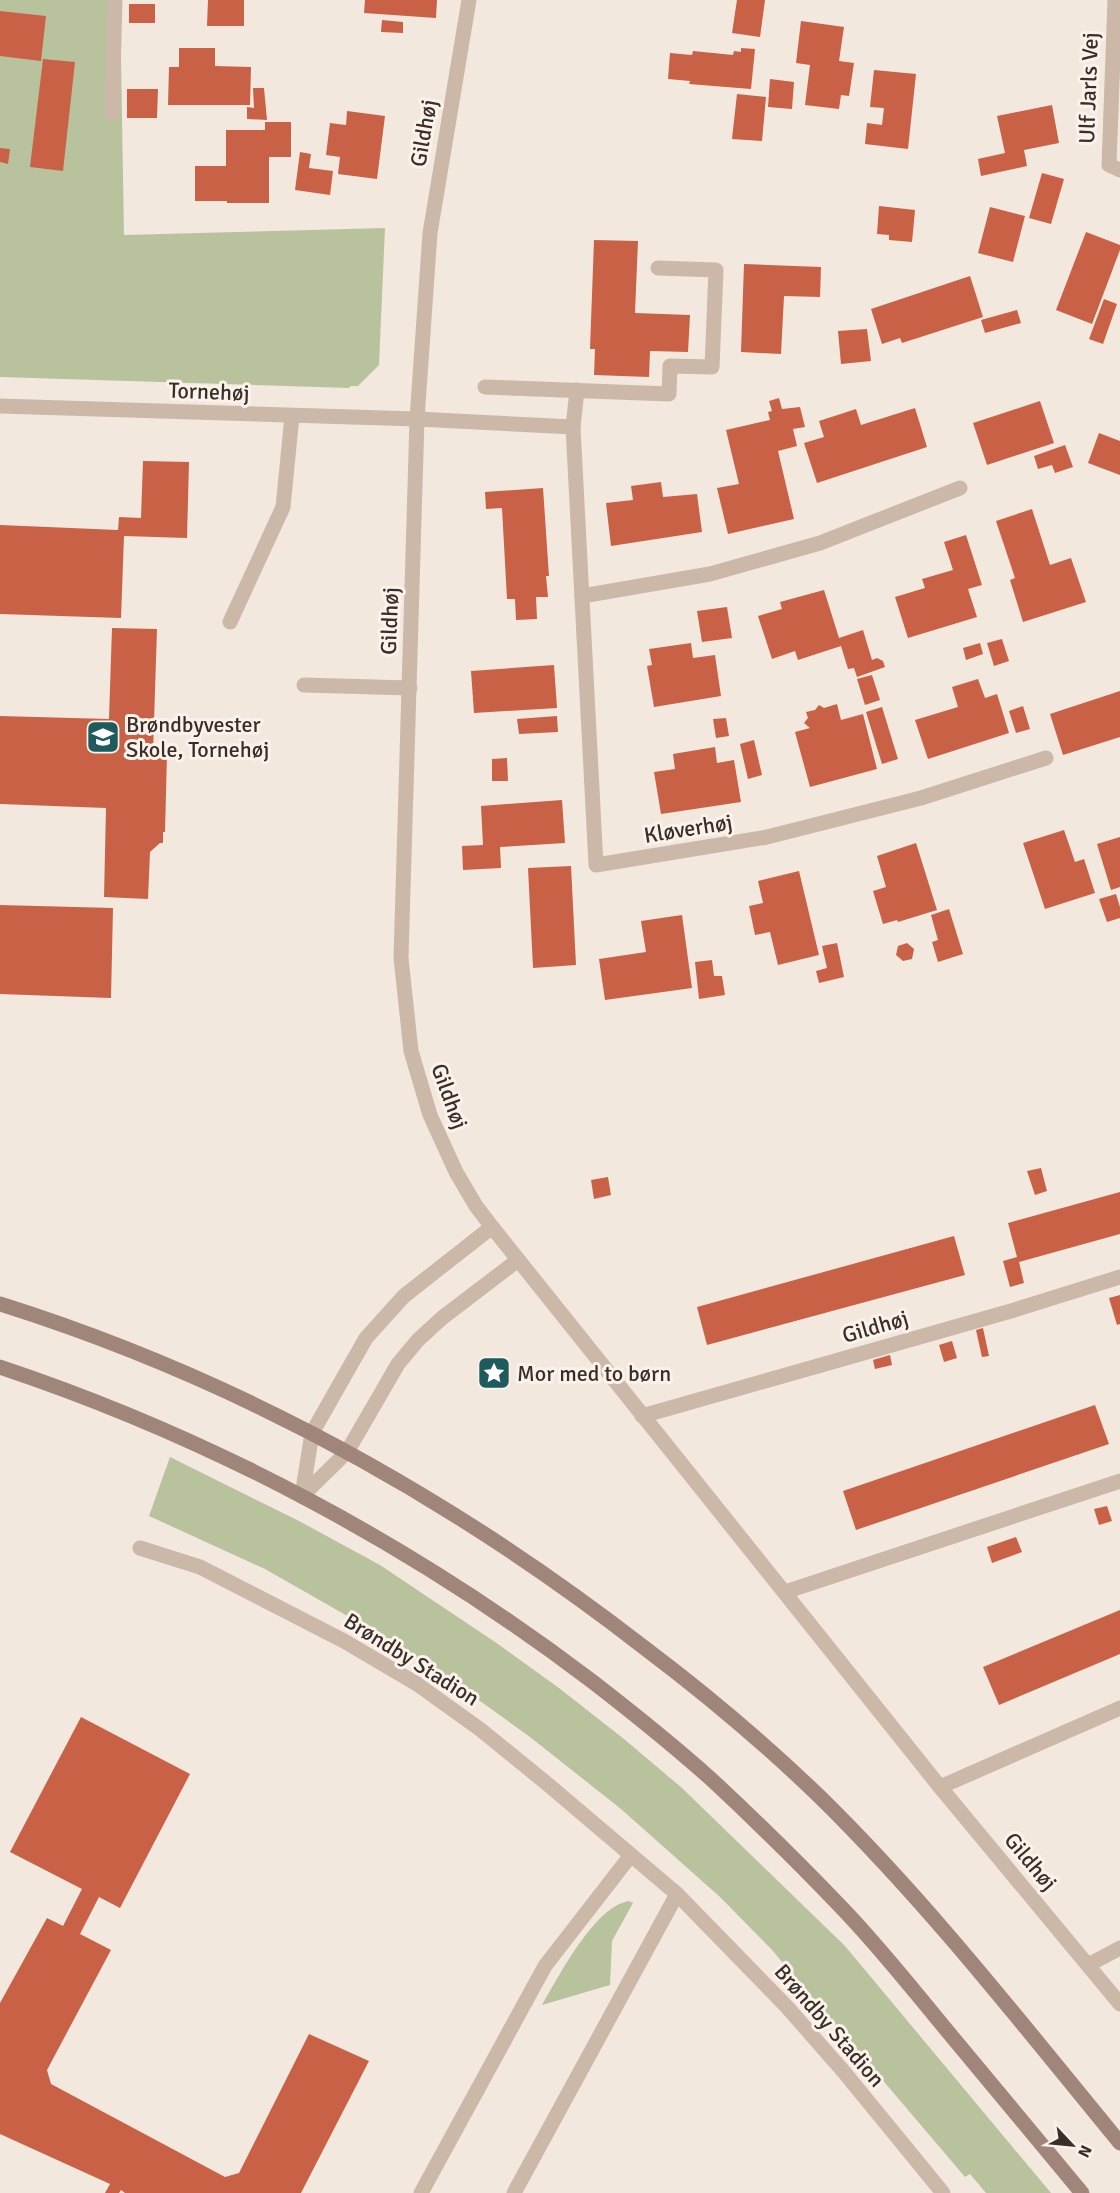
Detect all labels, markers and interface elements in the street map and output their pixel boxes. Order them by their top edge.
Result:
street label: Ulf Jarls Vej [1073,32,1104,144]
street label: Gildhøj [404,97,443,169]
street label: Tornehøj [168,377,250,406]
street label: Gildhøj [375,587,404,655]
place label: Brøndbyvester Skole, Tornehøj [126,711,269,763]
school or university icon: Brøndbyvester Skole, Tornehøj [85,719,121,755]
street label: Kløverhøj [642,808,734,849]
street label: Gildhøj [425,1060,474,1133]
street label: Gildhøj [839,1304,911,1349]
place icon: Mor med to børn [476,1355,512,1391]
place label: Mor med to børn [517,1360,671,1387]
street label: Brøndby Stadion [339,1607,484,1712]
street label: Gildhøj [999,1827,1063,1896]
street label: Brøndby Stadion [769,1958,890,2092]
north arrow [1042,2115,1102,2175]
text: N [1073,2142,1096,2161]

